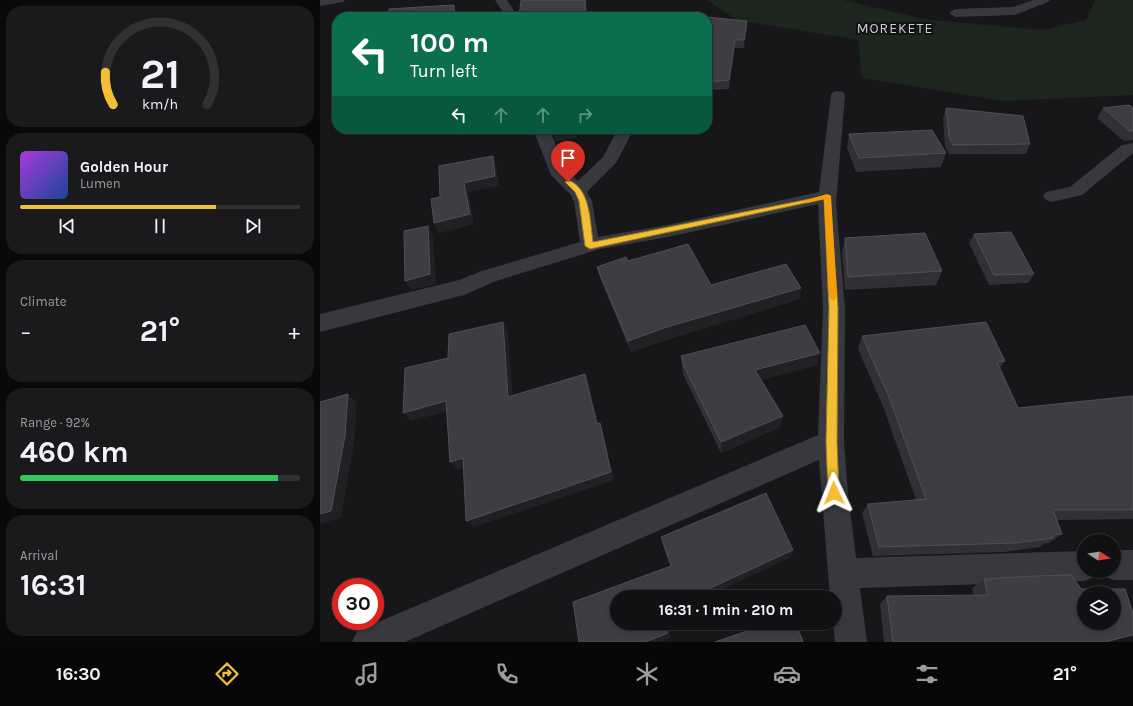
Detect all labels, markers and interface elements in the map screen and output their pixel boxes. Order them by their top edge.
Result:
district label: MOREKETE [857,20,933,37]
text: 100 m [410,26,489,59]
icon: left [344,28,396,80]
text: 21 [140,49,180,97]
text: Turn left [410,60,478,82]
text: km/h [142,95,178,112]
icon: left [448,104,470,126]
icon: ahead [490,104,512,126]
icon: ahead [532,104,554,126]
icon: right [574,104,596,126]
pin [551,141,585,182]
icon: arrive [557,147,579,169]
text: Golden Hour [80,158,168,176]
text: Lumen [80,176,121,191]
icon: previous [56,215,78,237]
icon: pause [149,215,171,237]
icon: next [242,215,264,237]
text: Climate [20,294,66,309]
text: 21° [140,313,180,349]
text: − [20,319,32,345]
text: + [288,319,300,345]
text: Range · 92% [20,415,90,430]
text: 460 km [20,434,129,470]
position arrow [813,472,855,514]
north arrow [1077,534,1121,578]
map controls [1077,534,1121,630]
text: Arrival [20,548,58,563]
text: 16:31 [20,567,86,603]
speed limit sign: 30 [332,578,384,630]
button: layers [1077,586,1121,630]
text: 16:31 · 1 min · 210 m [659,601,793,619]
icon: directions [213,660,241,688]
icon: music [353,660,381,688]
icon: phone [493,660,521,688]
icon: climate [633,660,661,688]
icon: car [773,660,801,688]
icon: filters [913,660,941,688]
text: 16:30 [56,663,101,685]
text: 21° [1053,663,1077,685]

